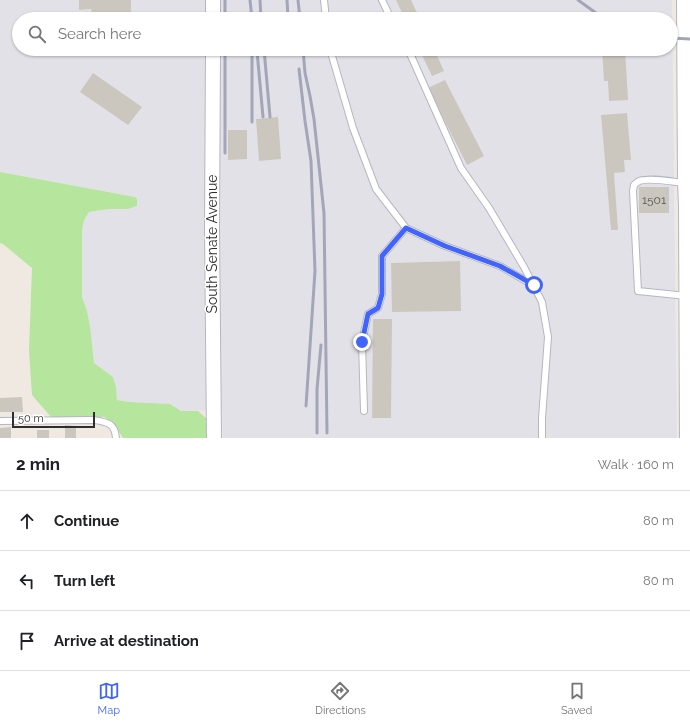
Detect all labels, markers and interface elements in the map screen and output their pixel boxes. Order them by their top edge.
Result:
search box [12,12,678,56]
icon: search [26,23,48,45]
text: Search here [58,25,141,43]
street label: South Senate Avenue [204,174,220,314]
house number: 1501 [642,193,666,207]
route start [525,276,543,294]
route end [353,333,371,351]
scale bar [12,410,95,429]
text: 50 m [18,412,44,425]
text: 2 min [16,454,60,474]
text: Walk · 160 m [598,457,674,472]
icon: ahead [16,510,38,532]
text: Continue [54,512,119,530]
text: 80 m [643,513,674,528]
icon: left [16,570,38,592]
text: Turn left [54,572,115,590]
text: 80 m [643,573,674,588]
icon: arrive [16,630,38,652]
text: Arrive at destination [54,632,199,650]
tab: Map [98,680,120,717]
tab: Directions [315,680,366,717]
tab: Saved [561,680,592,717]

